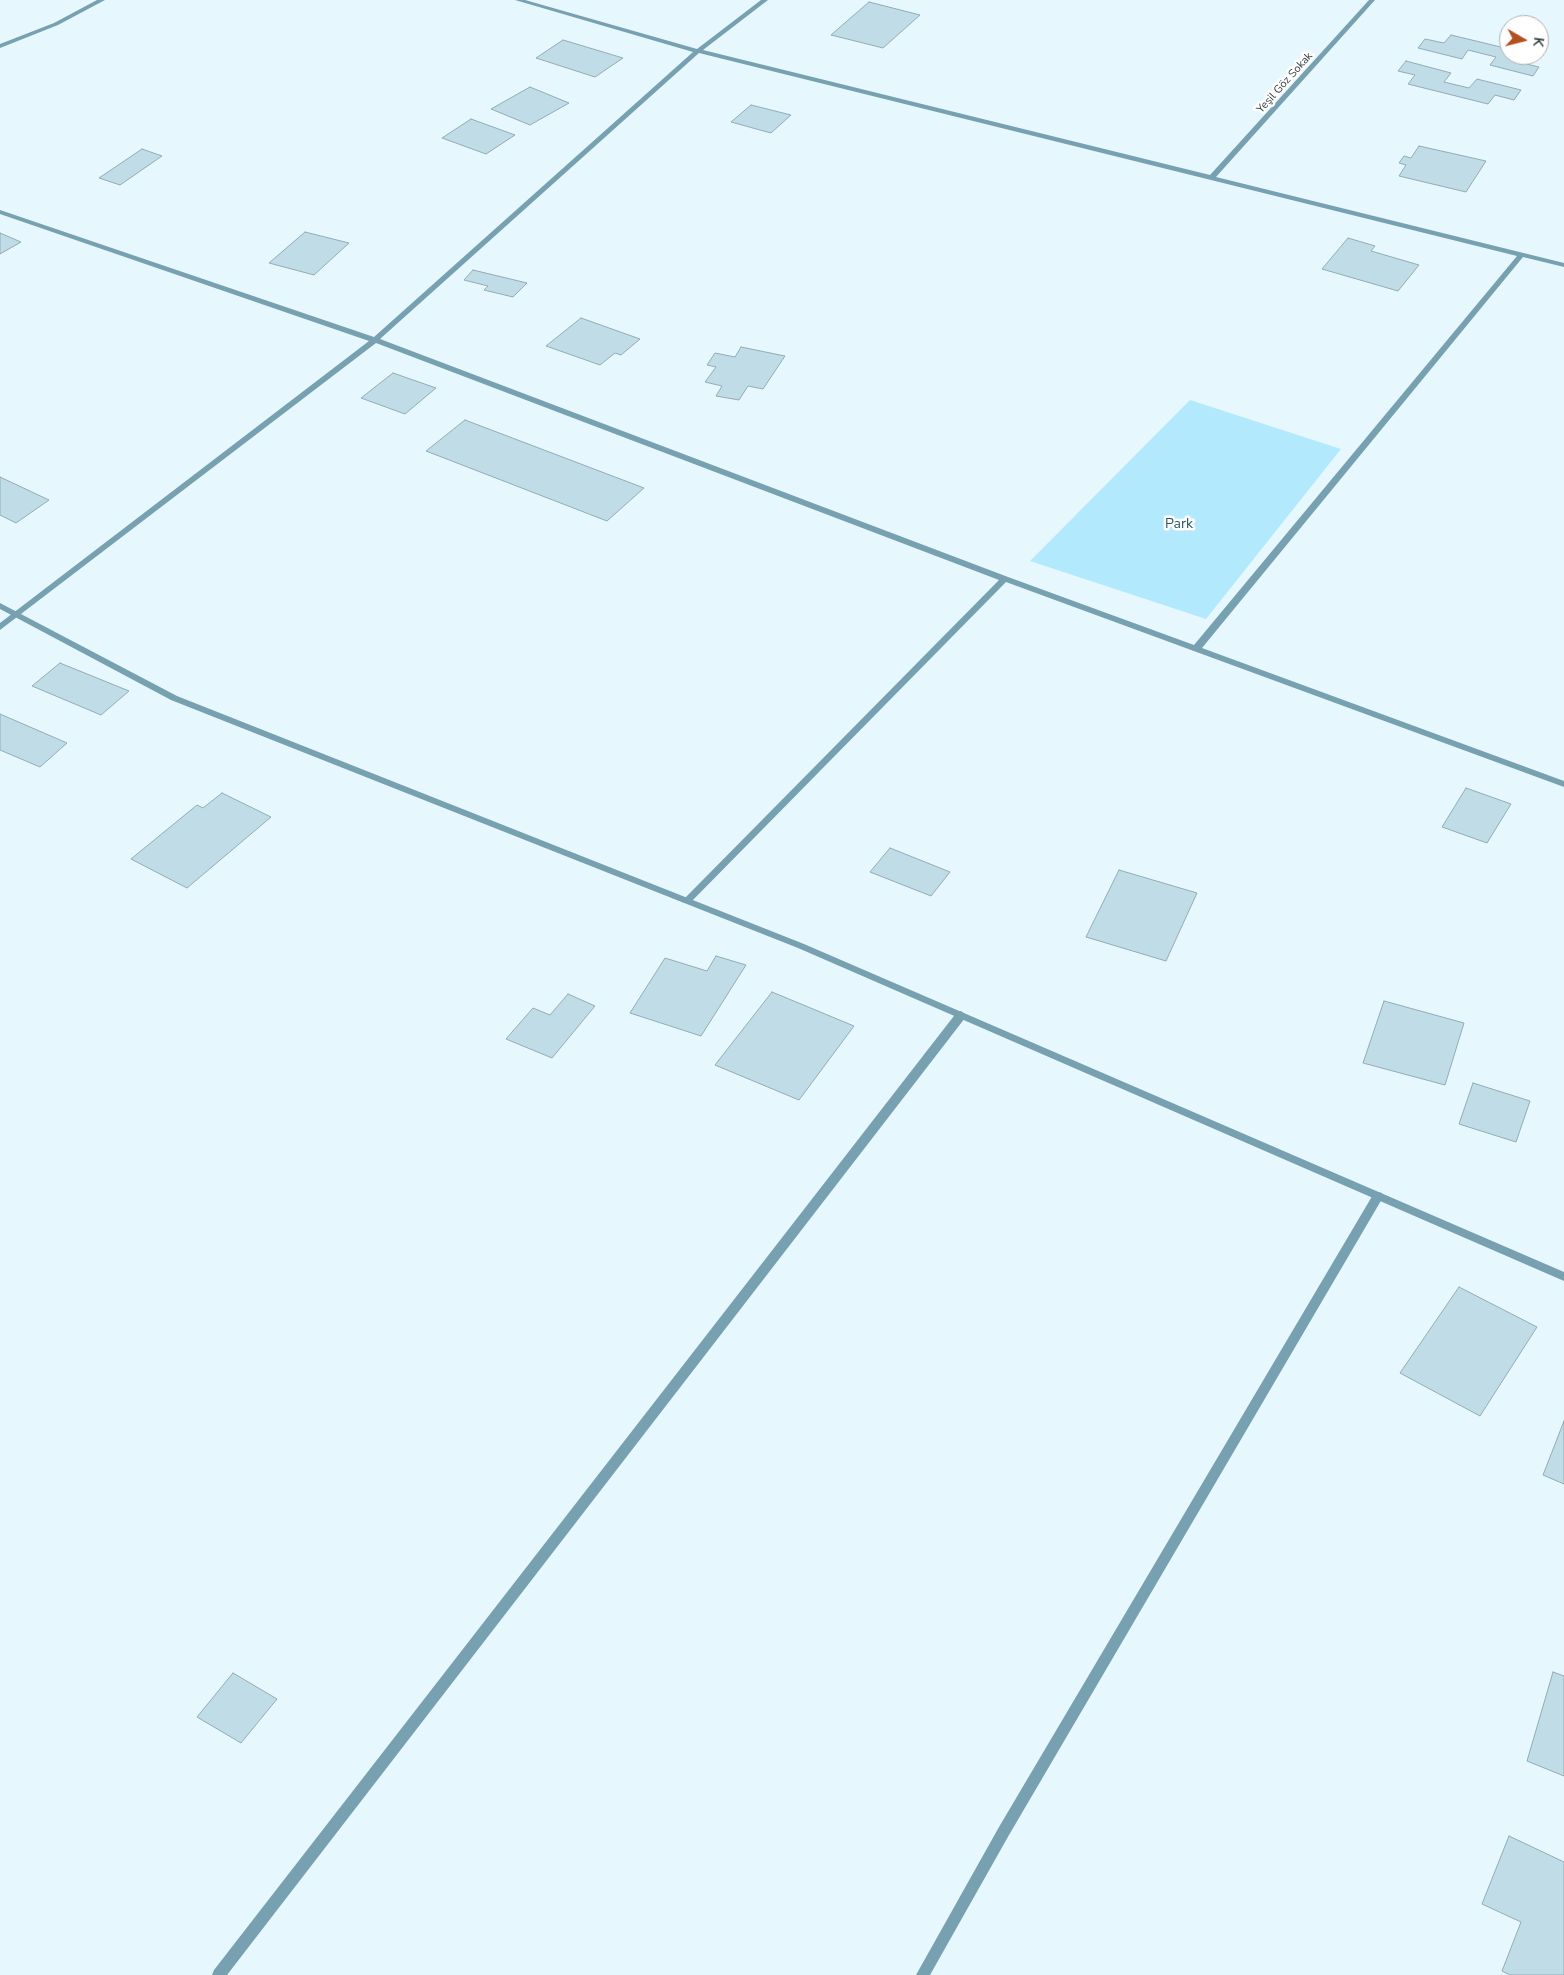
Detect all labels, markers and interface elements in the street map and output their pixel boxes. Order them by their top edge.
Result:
north arrow [1499,15,1549,65]
text: K [1528,36,1548,48]
street label: Yeşil Göz Sokak [1254,50,1316,116]
park label: Park [1165,517,1193,533]

